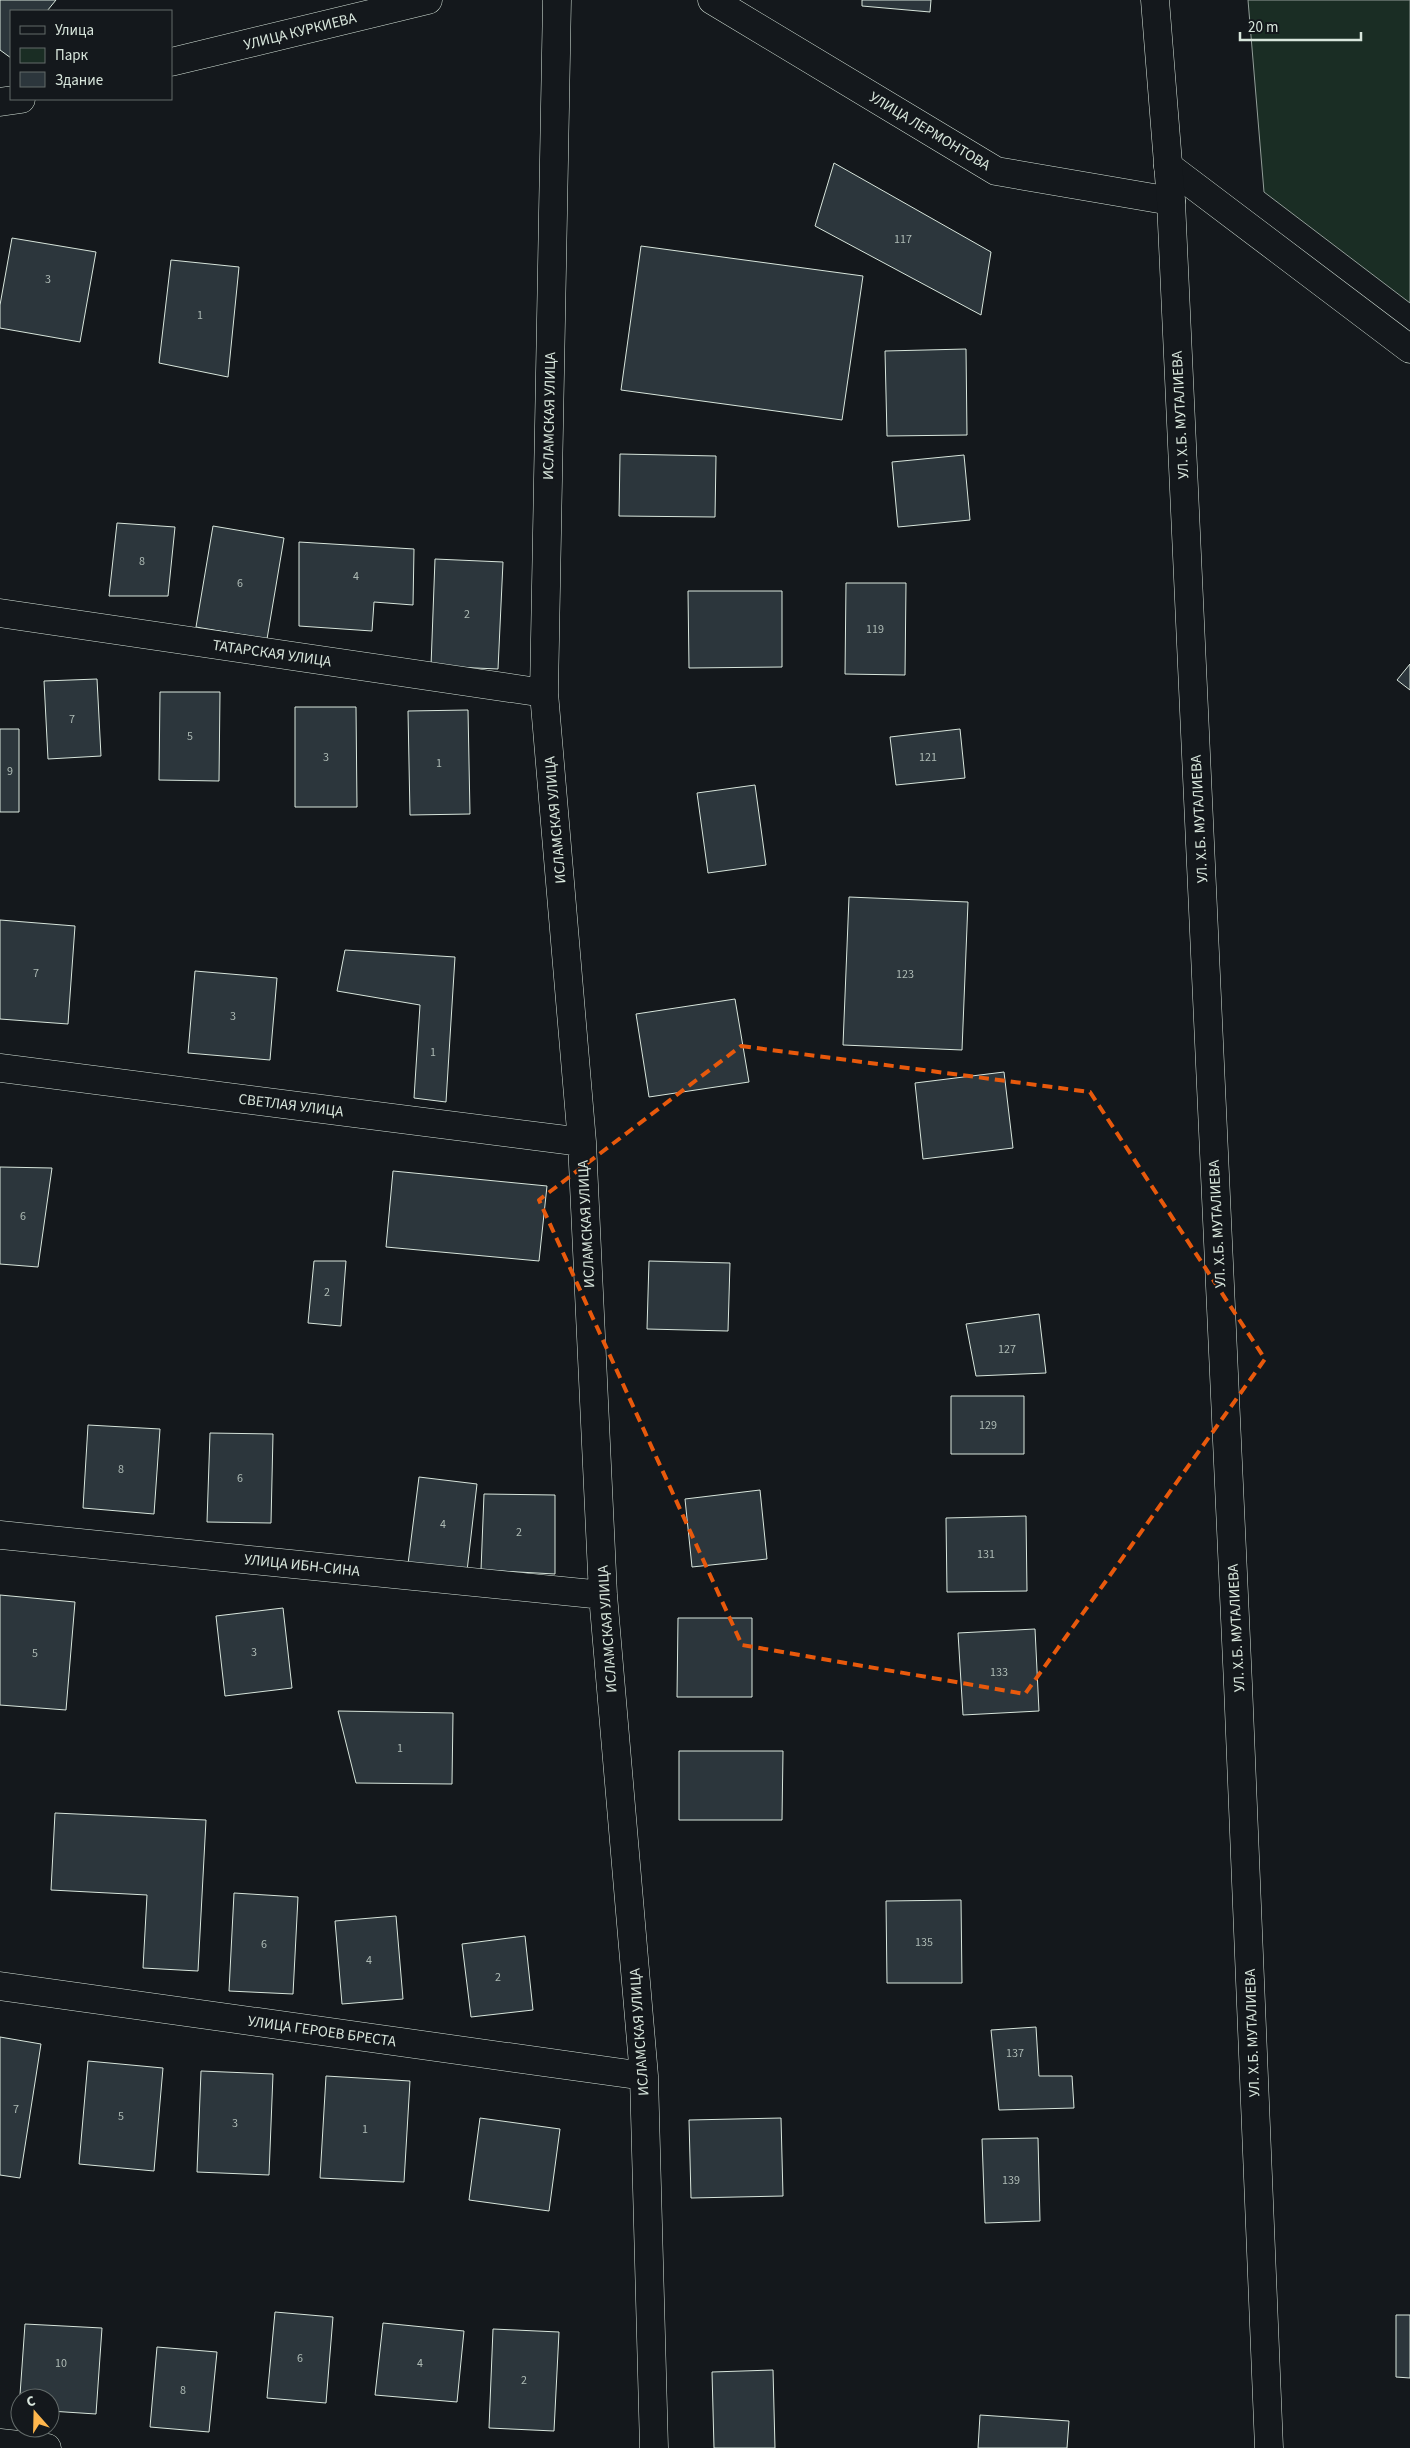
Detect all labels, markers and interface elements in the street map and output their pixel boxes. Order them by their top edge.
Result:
street label: УЛИЦА КУРКИЕВА [242,7,359,56]
legend [10,10,172,100]
scale bar [1240,10,1361,42]
text: 20 m [1248,17,1278,38]
text: Улица [55,20,94,41]
text: Парк [55,45,89,66]
text: Здание [55,70,103,91]
street label: УЛИЦА ЛЕРМОНТОВА [865,87,995,176]
house number: 117 [894,231,912,248]
house number: 3 [45,271,51,288]
house number: 1 [197,307,203,324]
street label: УЛ. Х.Б. МУТАЛИЕВА [1167,350,1194,480]
street label: ИСЛАМСКАЯ УЛИЦА [538,351,561,480]
house number: 8 [139,553,145,570]
house number: 4 [353,568,359,585]
house number: 6 [237,575,243,592]
house number: 2 [464,606,470,623]
house number: 119 [866,621,884,638]
street label: ТАТАРСКАЯ УЛИЦА [211,635,334,672]
house number: 7 [69,711,75,728]
house number: 5 [187,728,193,745]
house number: 3 [323,749,329,766]
house number: 121 [919,749,937,766]
street label: ИСЛАМСКАЯ УЛИЦА [539,754,572,885]
street label: УЛ. Х.Б. МУТАЛИЕВА [1186,754,1213,884]
house number: 1 [436,755,442,772]
house number: 9 [7,763,13,780]
house number: 7 [33,965,39,982]
house number: 123 [896,966,914,983]
house number: 3 [230,1008,236,1025]
house number: 1 [430,1044,436,1061]
street label: СВЕТЛАЯ УЛИЦА [237,1089,345,1122]
street label: ИСЛАМСКАЯ УЛИЦА [573,1159,600,1288]
street label: УЛ. Х.Б. МУТАЛИЕВА [1204,1159,1231,1289]
house number: 6 [20,1208,26,1225]
house number: 2 [324,1284,330,1301]
house number: 127 [998,1341,1016,1358]
house number: 129 [979,1417,997,1434]
house number: 8 [118,1461,124,1478]
house number: 6 [237,1470,243,1487]
house number: 4 [440,1516,446,1533]
house number: 2 [516,1524,522,1541]
house number: 131 [977,1546,995,1563]
street label: УЛИЦА ИБН-СИНА [243,1549,362,1582]
street label: УЛ. Х.Б. МУТАЛИЕВА [1223,1563,1250,1693]
street label: ИСЛАМСКАЯ УЛИЦА [593,1564,622,1694]
house number: 3 [251,1644,257,1661]
house number: 5 [32,1645,38,1662]
house number: 133 [990,1664,1008,1681]
house number: 1 [397,1740,403,1757]
house number: 135 [915,1934,933,1951]
house number: 6 [261,1936,267,1953]
house number: 4 [366,1952,372,1969]
street label: ИСЛАМСКАЯ УЛИЦА [625,1967,654,2097]
street label: УЛ. Х.Б. МУТАЛИЕВА [1240,1968,1265,2097]
house number: 2 [495,1969,501,1986]
street label: УЛИЦА ГЕРОЕВ БРЕСТА [246,2011,398,2052]
house number: 137 [1006,2045,1024,2062]
house number: 7 [13,2101,19,2118]
house number: 5 [118,2108,124,2125]
house number: 3 [232,2115,238,2132]
house number: 1 [362,2121,368,2138]
house number: 139 [1002,2172,1020,2189]
house number: 6 [297,2350,303,2367]
house number: 10 [55,2355,67,2372]
house number: 4 [417,2355,423,2372]
house number: 2 [521,2372,527,2389]
house number: 8 [180,2382,186,2399]
north arrow [10,2388,60,2438]
text: С [24,2391,38,2413]

